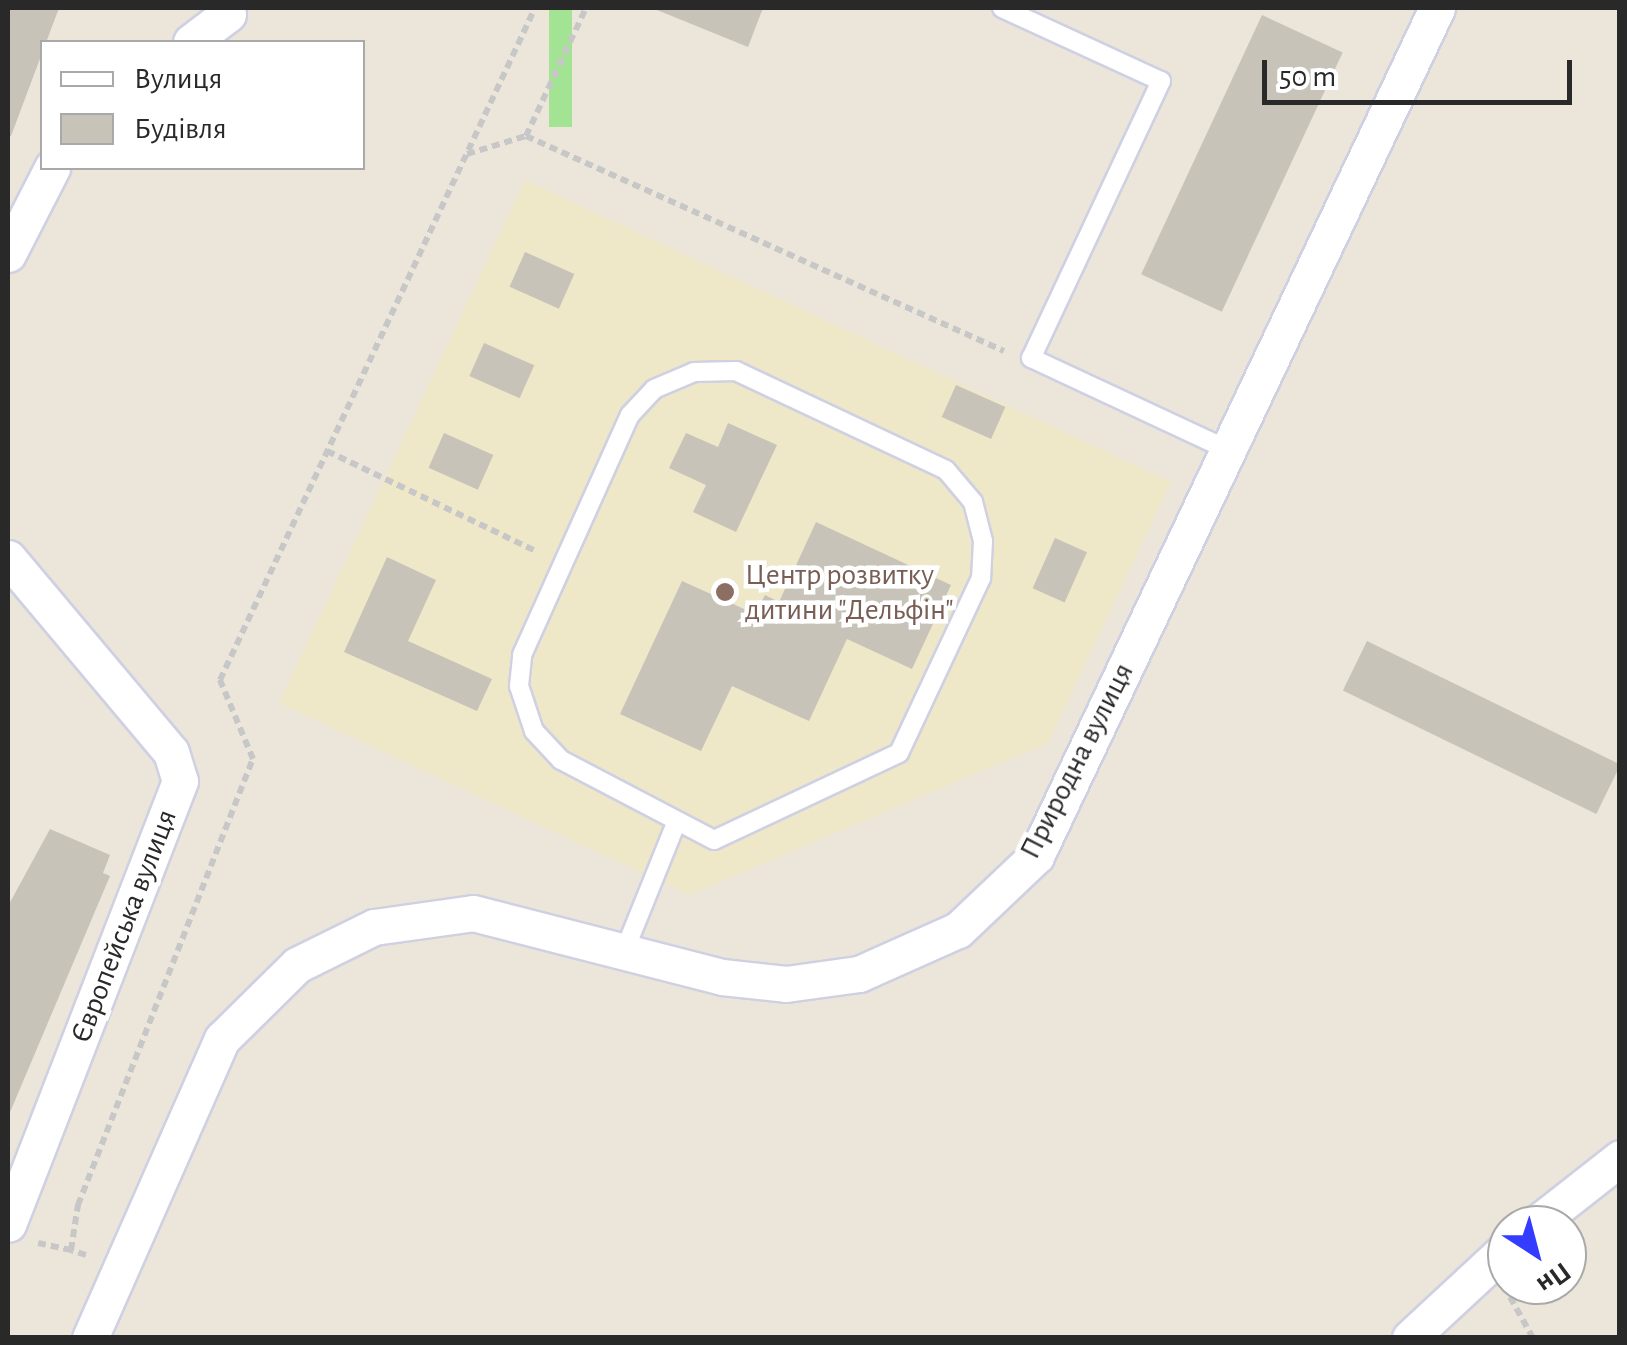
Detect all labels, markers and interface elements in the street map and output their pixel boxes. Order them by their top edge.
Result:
legend [40,40,365,170]
scale bar [1267,40,1577,102]
text: 50 m [1279,62,1336,92]
text: Вулиця [134,64,222,94]
text: Будівля [134,114,227,144]
place label: Центр розвитку дитини "Дельфін" [745,557,954,628]
marker: Центр розвитку дитини "Дельфін" [714,581,736,603]
street label: Природна вулиця [1012,657,1142,865]
street label: Європейська вулиця [63,804,185,1048]
north arrow [1487,1205,1587,1305]
text: Пн [1531,1256,1576,1299]

